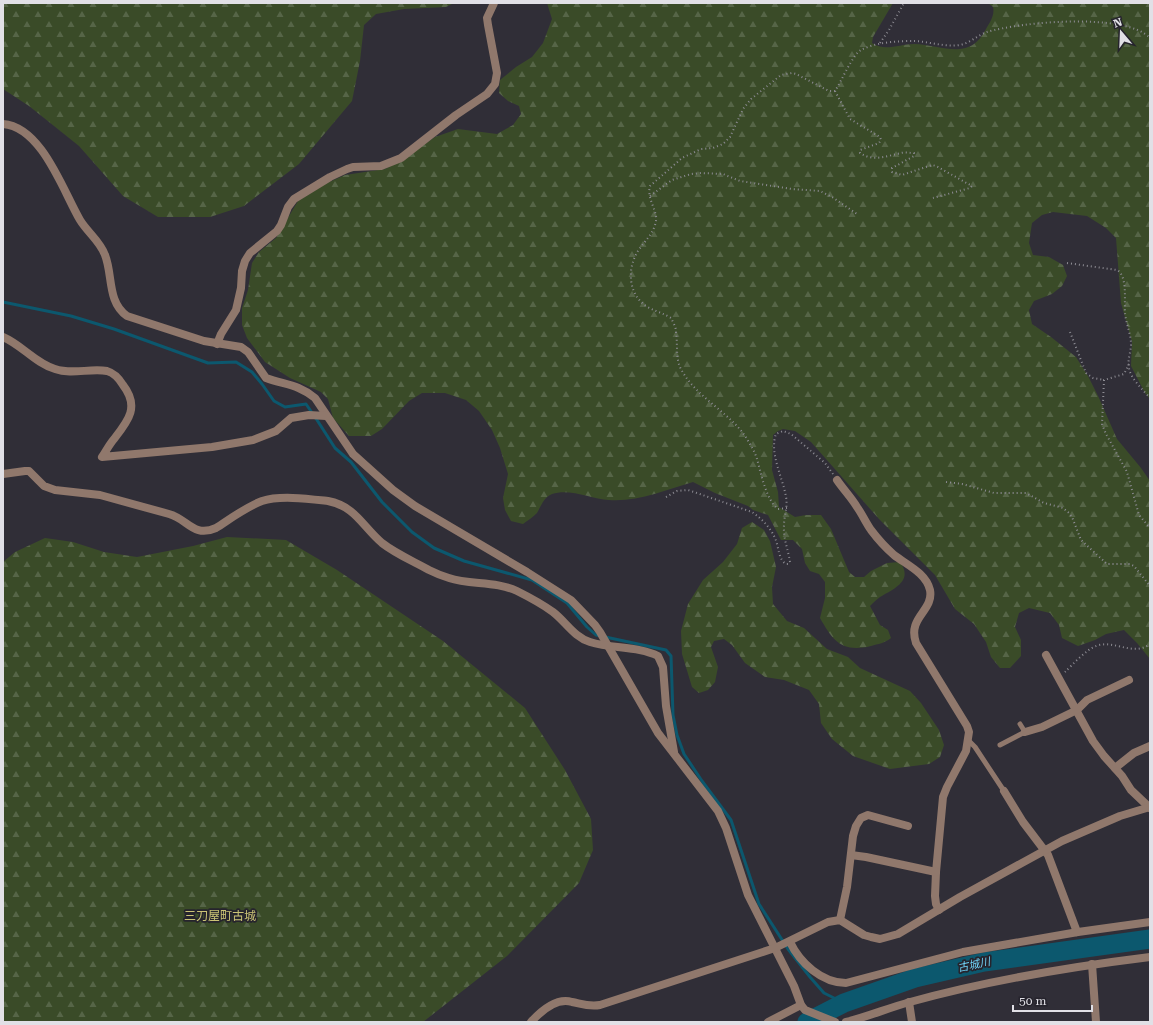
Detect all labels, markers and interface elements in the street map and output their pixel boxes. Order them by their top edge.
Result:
north arrow [1101,12,1141,52]
text: N [1112,15,1125,31]
district label: 三刀屋町古城 [184,909,256,923]
water label: 古城川 [957,955,992,975]
scale bar [1013,987,1092,1013]
text: 50 m [1019,994,1046,1008]

